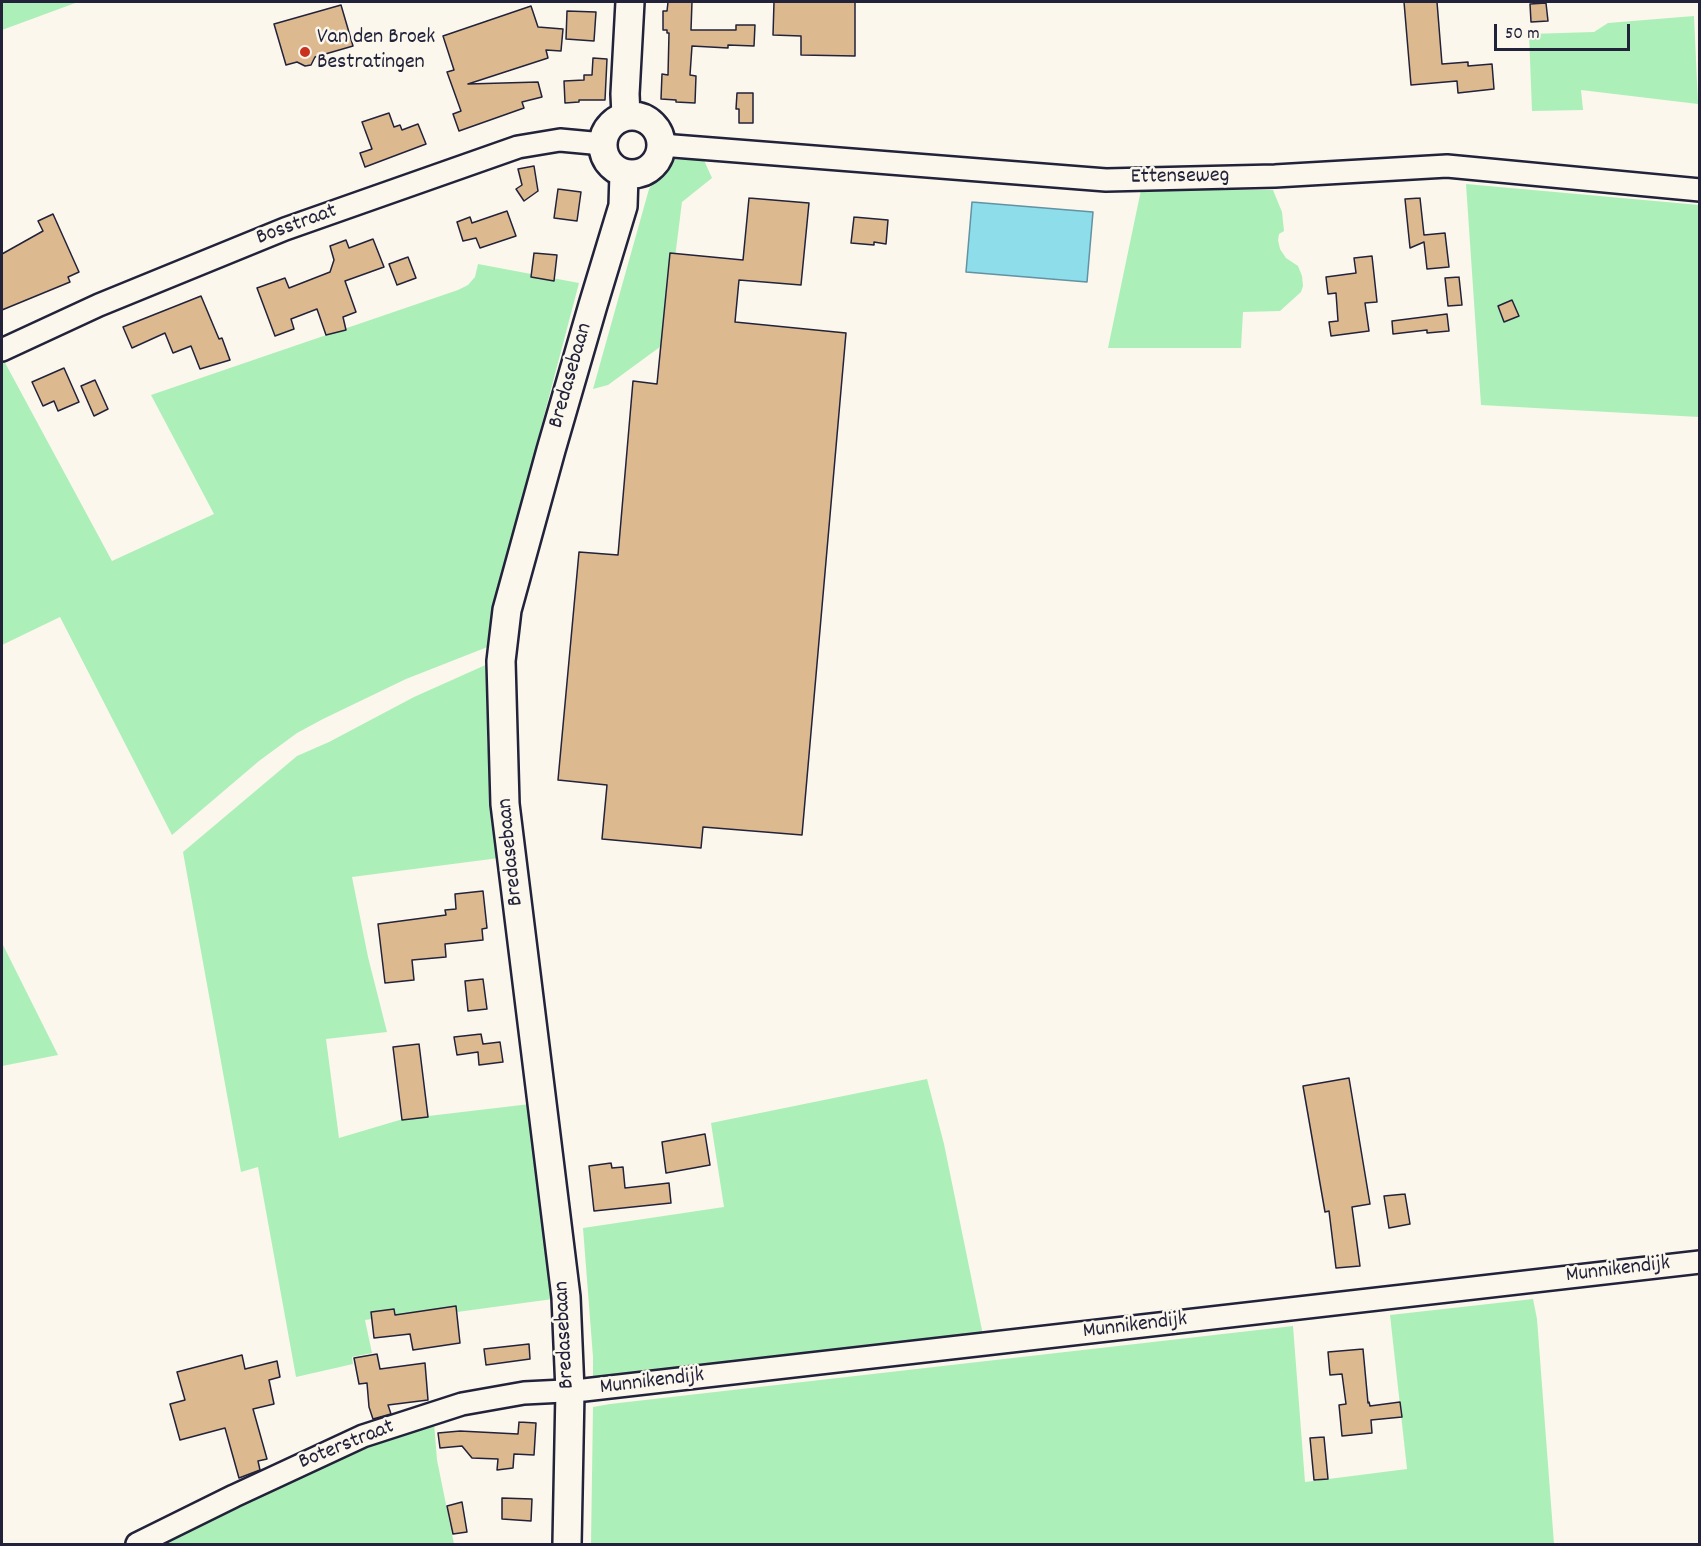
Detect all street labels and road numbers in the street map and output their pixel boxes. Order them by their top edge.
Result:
street label: Ettenseweg [1131,164,1229,192]
street label: Bosstraat [253,199,341,253]
street label: Bredasebaan [544,320,600,432]
street label: Bredasebaan [493,797,531,907]
street label: Munnikendijk [1564,1252,1672,1290]
street label: Bredasebaan [550,1280,582,1390]
street label: Munnikendijk [1081,1308,1189,1346]
street label: Munnikendijk [598,1364,706,1402]
street label: Boterstraat [295,1415,399,1477]

